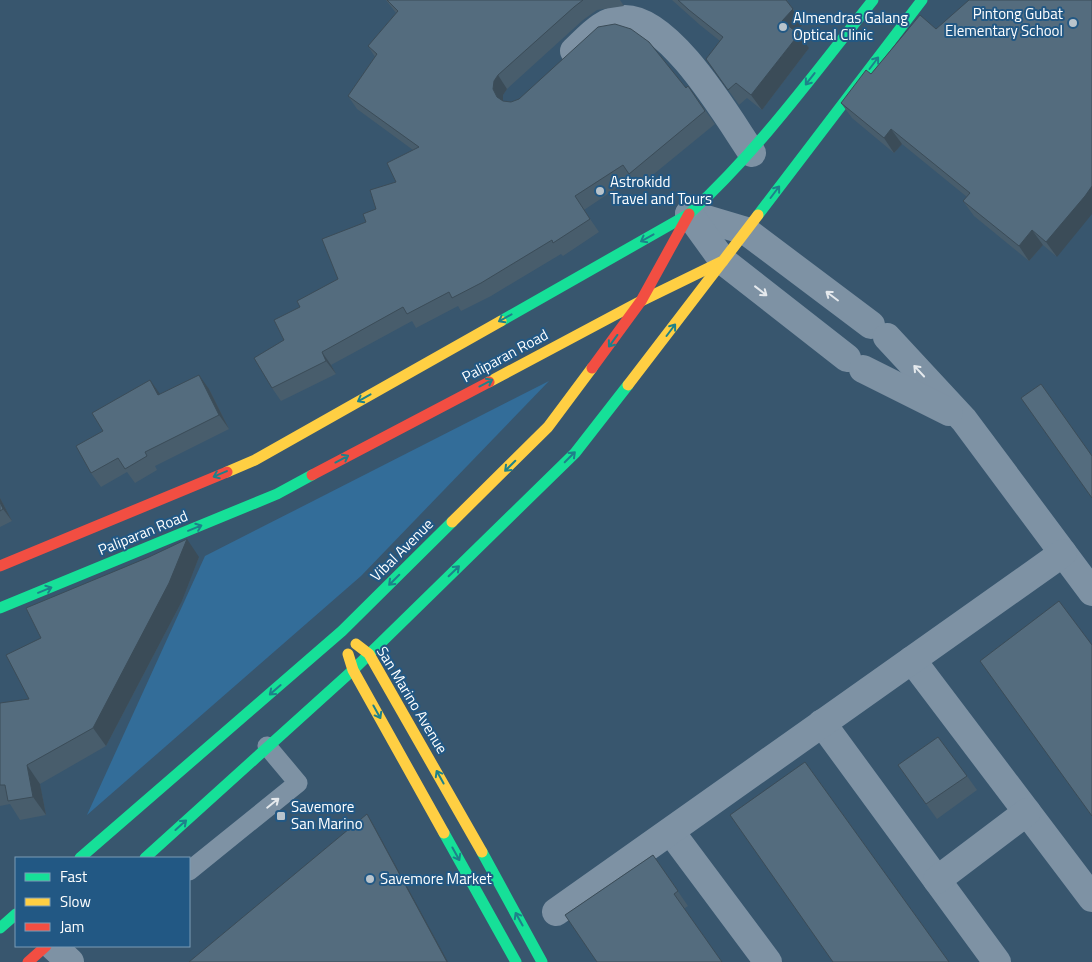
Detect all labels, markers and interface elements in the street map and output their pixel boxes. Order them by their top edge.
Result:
place label: Pintong Gubat Elementary School [945,2,1064,42]
place label: Almendras Galang Optical Clinic [793,6,908,46]
marker: Pintong Gubat Elementary School [1067,17,1079,29]
marker: Almendras Galang Optical Clinic [777,21,789,33]
one-way arrow [869,56,879,70]
one-way arrow [804,73,815,86]
place label: Astrokidd Travel and Tours [610,170,712,210]
marker: Astrokidd Travel and Tours [594,185,606,197]
one-way arrow [770,186,781,199]
one-way arrow [640,234,654,244]
one-way arrow [754,286,767,297]
one-way arrow [825,291,839,301]
one-way arrow [499,314,513,324]
street label: Paliparan Road [457,323,552,388]
one-way arrow [666,323,676,337]
one-way arrow [608,334,618,348]
one-way arrow [913,365,925,378]
one-way arrow [478,378,493,387]
one-way arrow [356,393,371,403]
one-way arrow [564,451,576,464]
one-way arrow [335,454,350,464]
one-way arrow [504,459,516,472]
one-way arrow [213,470,228,479]
street label: Paliparan Road [94,504,191,561]
street label: Vibal Avenue [365,513,438,586]
one-way arrow [187,522,202,532]
one-way arrow [448,565,460,577]
one-way arrow [388,574,400,586]
one-way arrow [37,584,52,594]
street label: San Marino Avenue [371,642,454,758]
one-way arrow [268,684,281,695]
one-way arrow [372,705,382,719]
one-way arrow [435,770,445,785]
place label: Savemore San Marino [291,795,363,835]
one-way arrow [266,797,279,808]
marker: Savemore San Marino [275,810,287,822]
one-way arrow [174,819,187,831]
one-way arrow [451,847,461,862]
legend [15,857,190,947]
text: Fast [60,865,88,888]
place label: Savemore Market [380,867,492,890]
marker: Savemore Market [364,873,376,885]
text: Slow [60,890,91,913]
one-way arrow [514,912,524,927]
text: Jam [60,915,84,938]

